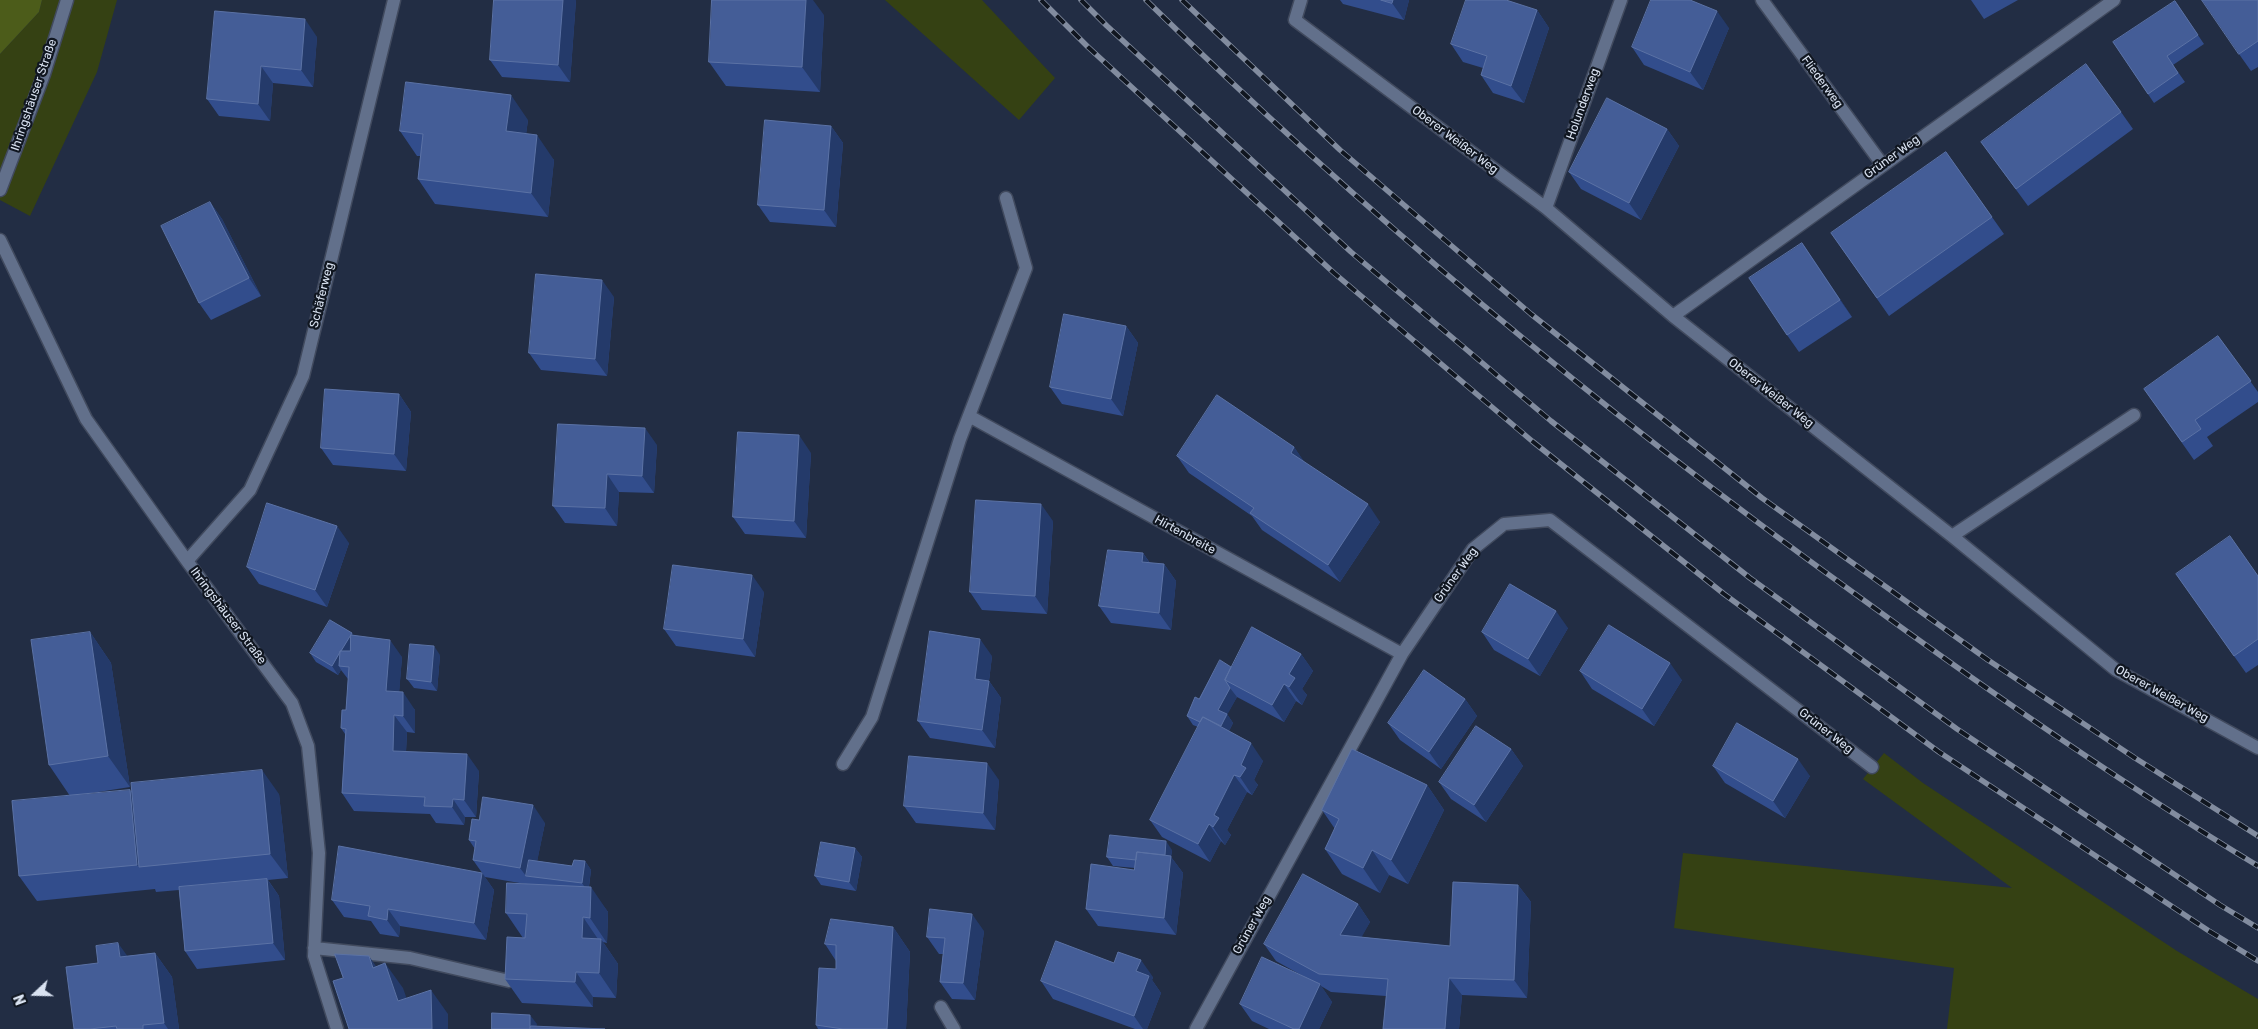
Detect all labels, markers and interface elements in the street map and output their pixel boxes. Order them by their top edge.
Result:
street label: Ihringshäuser Straße [8,37,60,153]
street label: Fliederweg [1798,53,1846,111]
street label: Holunderweg [1563,66,1603,142]
street label: Oberer Weißer Weg [1409,103,1501,177]
street label: Grüner Weg [1862,132,1922,182]
street label: Schäferweg [307,261,337,329]
street label: Oberer Weißer Weg [1726,355,1816,431]
street label: Hirtenbreite [1152,512,1218,558]
street label: Grüner Weg [1431,545,1481,605]
street label: Ihringshäuser Straße [187,565,269,667]
street label: Oberer Weißer Weg [2113,662,2211,726]
street label: Grüner Weg [1796,705,1856,757]
street label: Grüner Weg [1230,893,1274,957]
north arrow [10,969,60,1019]
text: N [11,992,30,1007]

